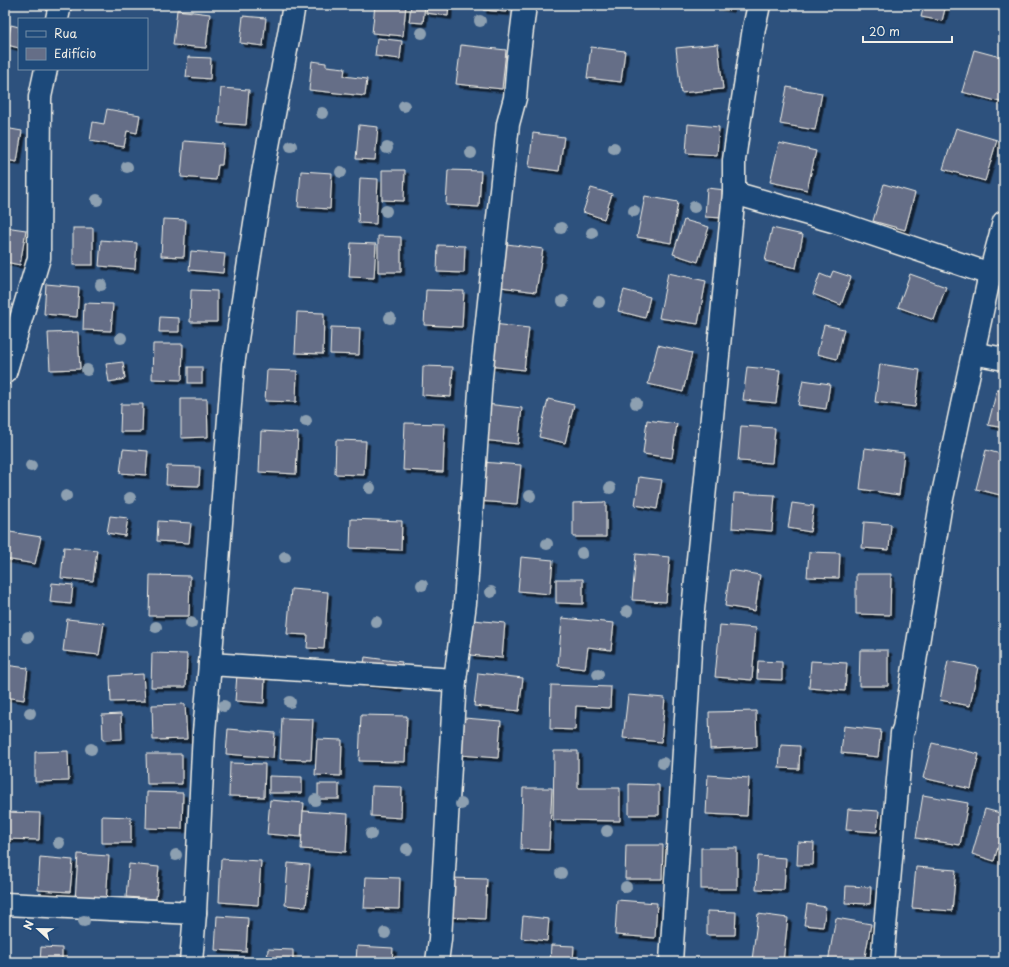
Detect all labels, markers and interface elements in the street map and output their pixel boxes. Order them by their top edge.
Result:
legend [18,18,148,70]
scale bar [863,18,952,44]
text: 20 m [869,22,900,40]
text: Rua [54,24,78,42]
text: Edifício [54,44,96,62]
north arrow [18,909,58,949]
text: N [19,918,38,932]

